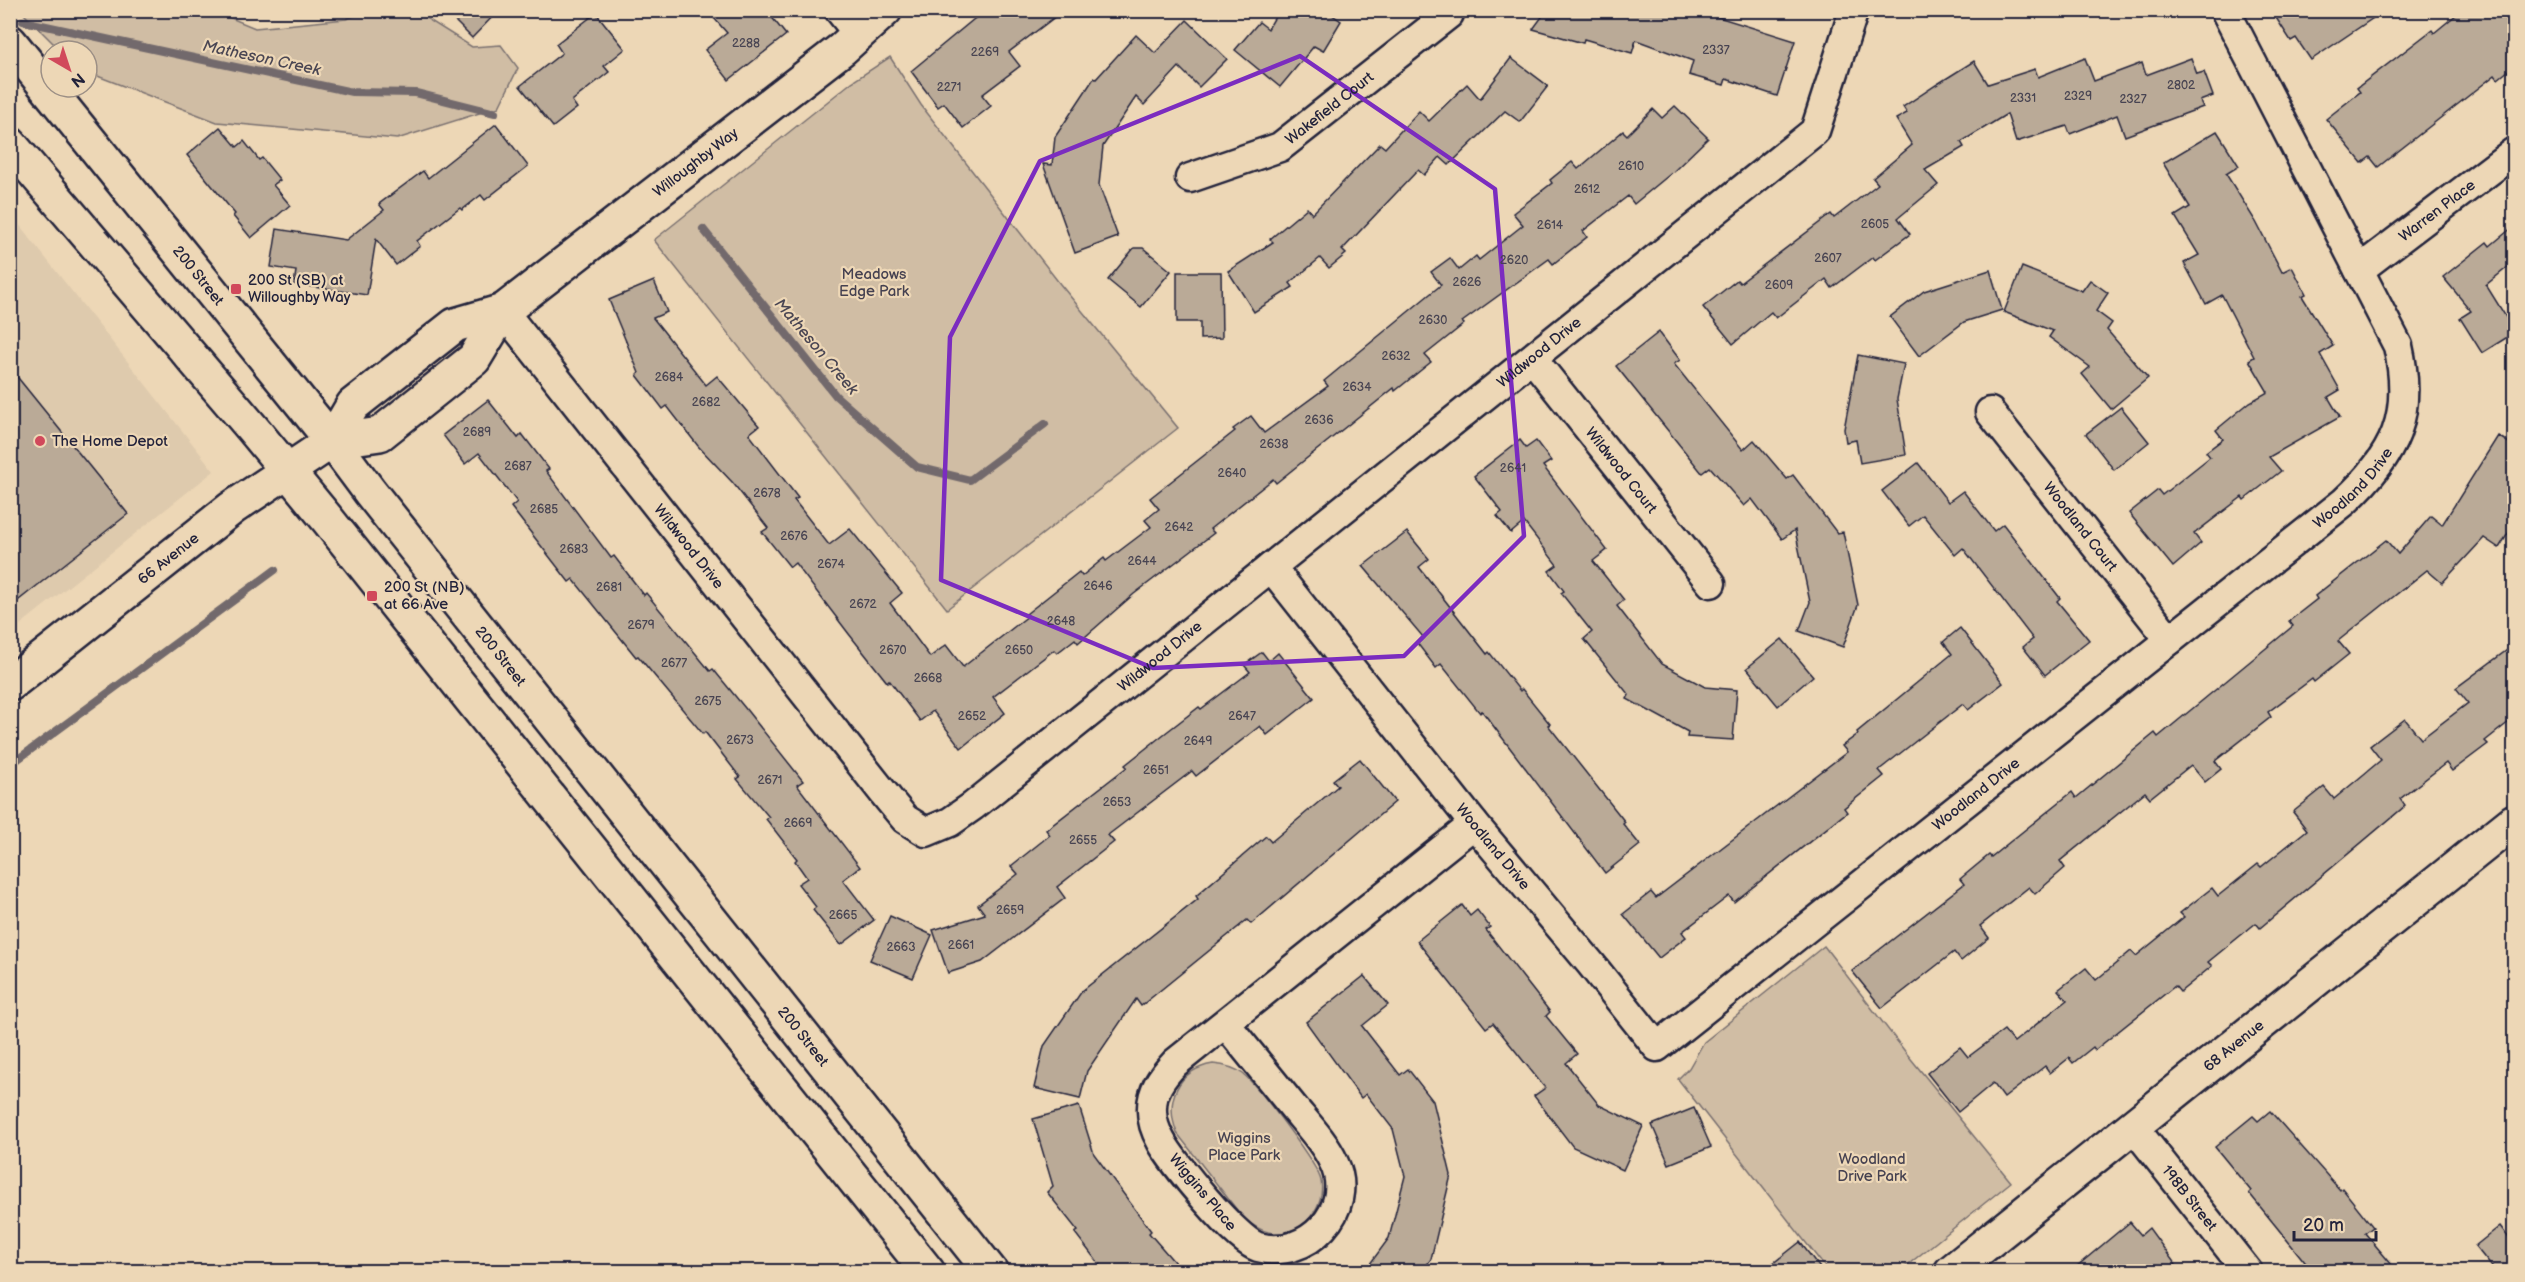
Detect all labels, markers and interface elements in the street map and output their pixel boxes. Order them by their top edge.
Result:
house number: 2288 [732,36,760,51]
water label: Matheson Creek [201,37,323,80]
north arrow [39,39,99,99]
house number: 2337 [1702,43,1730,58]
house number: 2269 [971,45,999,60]
text: N [67,68,88,91]
street label: Wakefield Court [1282,68,1378,149]
house number: 2802 [2167,78,2195,93]
house number: 2271 [937,80,961,95]
house number: 2329 [2064,89,2092,104]
house number: 2331 [2010,91,2036,106]
house number: 2327 [2119,92,2147,107]
street label: Willoughby Way [649,124,742,202]
house number: 2610 [1618,159,1644,174]
street label: Warren Place [2395,176,2479,246]
house number: 2612 [1574,182,1600,197]
house number: 2605 [1861,217,1889,232]
house number: 2614 [1537,218,1564,233]
street label: 200 Street [168,242,228,310]
house number: 2607 [1814,251,1842,266]
house number: 2620 [1500,253,1528,268]
park label: Meadows Edge Park [839,265,910,301]
place label: 200 St (SB) at Willoughby Way [248,271,351,307]
house number: 2626 [1453,275,1481,290]
house number: 2609 [1765,278,1793,293]
marker: 200 St (SB) at Willoughby Way [229,282,243,296]
water label: Matheson Creek [770,295,862,400]
house number: 2630 [1419,313,1447,328]
street label: Wildwood Drive [1493,313,1585,392]
house number: 2632 [1382,349,1410,364]
house number: 2684 [655,370,684,385]
house number: 2634 [1342,380,1372,395]
house number: 2682 [692,395,720,410]
house number: 2636 [1304,413,1334,428]
street label: Wildwood Court [1581,423,1661,518]
house number: 2689 [463,425,491,440]
place label: The Home Depot [52,432,168,451]
marker: The Home Depot [33,434,47,448]
house number: 2638 [1260,437,1288,452]
street label: Woodland Drive [2309,444,2397,533]
house number: 2687 [504,459,532,474]
house number: 2641 [1500,461,1526,476]
house number: 2640 [1218,466,1246,481]
street label: Woodland Court [2039,478,2122,576]
house number: 2678 [753,486,781,501]
street label: Wildwood Drive [649,501,728,593]
house number: 2685 [530,502,558,517]
house number: 2642 [1165,520,1193,535]
street label: 66 Avenue [134,529,203,589]
house number: 2676 [780,529,808,544]
house number: 2683 [560,542,588,557]
house number: 2644 [1127,554,1157,569]
house number: 2674 [817,557,845,572]
place label: 200 St (NB) at 66 Ave [384,578,465,614]
house number: 2646 [1083,579,1113,594]
house number: 2681 [596,580,622,595]
marker: 200 St (NB) at 66 Ave [365,589,379,603]
house number: 2672 [849,597,877,612]
house number: 2648 [1047,614,1075,629]
street label: Wildwood Drive [1114,617,1206,696]
house number: 2679 [627,618,655,633]
street label: 200 Street [471,622,530,691]
house number: 2670 [879,643,907,658]
house number: 2650 [1005,643,1033,658]
house number: 2677 [661,656,687,671]
house number: 2668 [914,671,942,686]
house number: 2675 [694,694,722,709]
house number: 2652 [958,709,986,724]
house number: 2647 [1228,709,1256,724]
house number: 2673 [726,733,754,748]
house number: 2649 [1184,734,1212,749]
street label: Woodland Drive [1928,754,2024,835]
house number: 2651 [1143,763,1169,778]
house number: 2671 [758,773,782,788]
house number: 2653 [1103,795,1131,810]
street label: Woodland Drive [1451,800,1534,894]
house number: 2669 [784,816,812,831]
house number: 2655 [1069,833,1097,848]
house number: 2659 [996,903,1024,918]
house number: 2665 [829,908,857,923]
house number: 2661 [948,938,974,953]
house number: 2663 [886,940,916,955]
street label: 200 Street [773,1003,833,1071]
street label: 68 Avenue [2200,1016,2268,1076]
park label: Wiggins Place Park [1208,1129,1281,1165]
street label: Wiggins Place [1165,1150,1241,1235]
park label: Woodland Drive Park [1837,1150,1907,1186]
street label: 198B Street [2157,1162,2221,1235]
scale bar [2294,1204,2376,1242]
text: 20 m [2303,1215,2344,1236]

